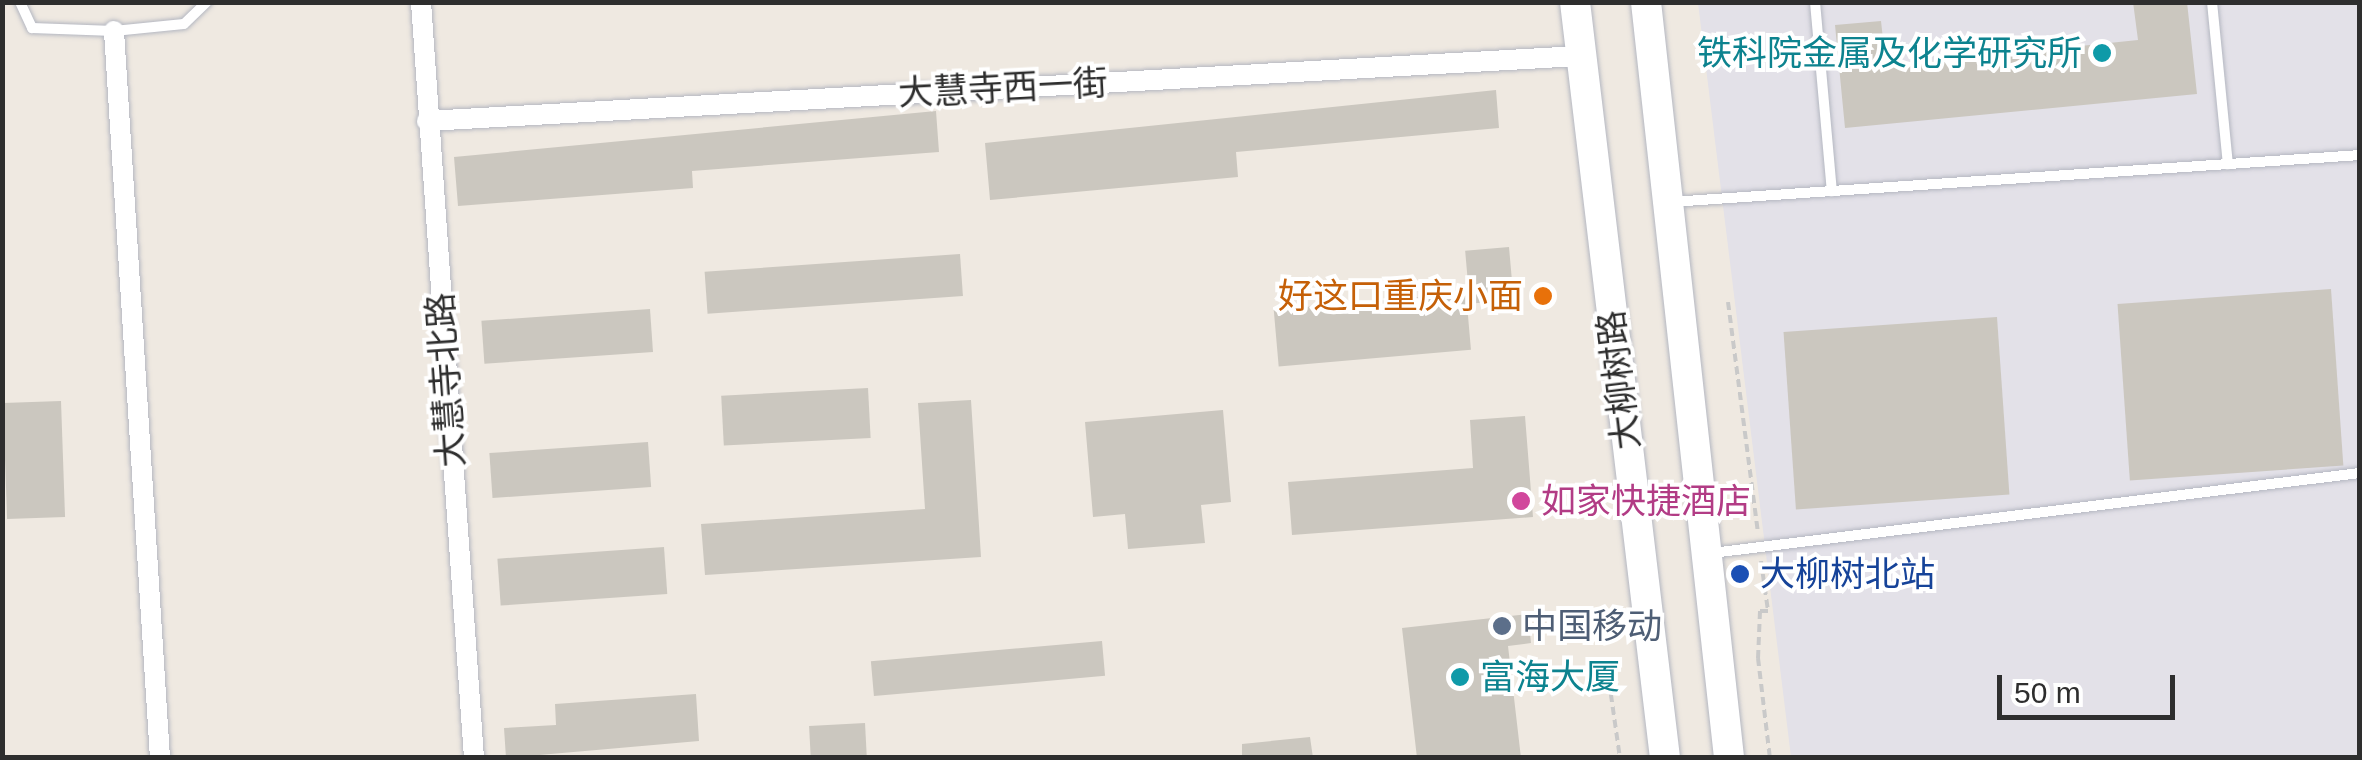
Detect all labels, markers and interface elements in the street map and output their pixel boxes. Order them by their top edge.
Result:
place label: 铁科院金属及化学研究所 [1697,32,2082,74]
marker: 铁科院金属及化学研究所 [2091,42,2113,64]
street label: 大慧寺西一街 [897,62,1109,114]
place label: 好这口重庆小面 [1278,275,1523,317]
marker: 好这口重庆小面 [1532,285,1554,307]
street label: 大慧寺北路 [419,291,473,469]
street label: 大柳树路 [1590,308,1648,452]
place label: 如家快捷酒店 [1541,480,1751,522]
marker: 如家快捷酒店 [1510,490,1532,512]
place label: 大柳树北站 [1760,553,1935,595]
marker: 大柳树北站 [1729,563,1751,585]
place label: 中国移动 [1522,605,1662,647]
marker: 中国移动 [1491,615,1513,637]
scale bar [2002,655,2180,717]
place label: 富海大厦 [1480,656,1620,698]
marker: 富海大厦 [1449,666,1471,688]
text: 50 m [2014,676,2081,709]

